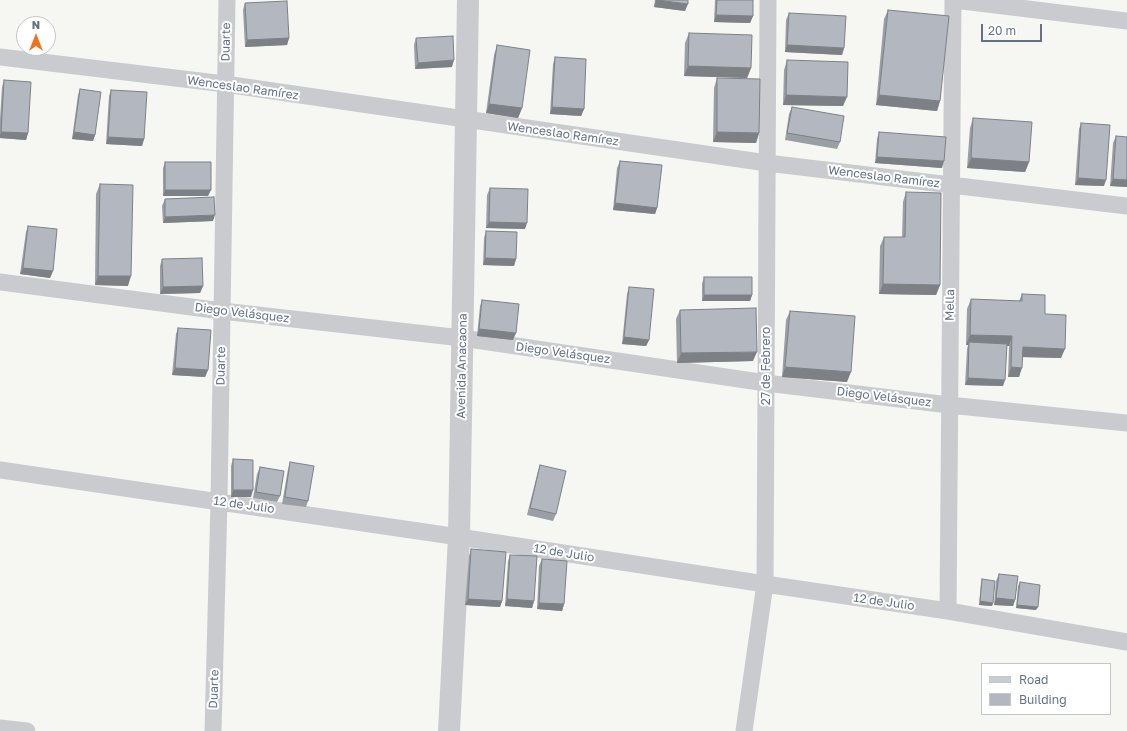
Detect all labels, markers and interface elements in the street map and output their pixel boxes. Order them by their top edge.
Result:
north arrow [16,16,56,56]
scale bar [983,16,1044,42]
text: N [32,18,40,31]
street label: Duarte [218,22,234,62]
text: 20 m [988,23,1016,38]
street label: Wenceslao Ramírez [186,73,300,103]
street label: Wenceslao Ramírez [506,119,620,149]
street label: Wenceslao Ramírez [827,163,941,191]
street label: Mella [943,289,957,321]
street label: Diego Velásquez [194,300,290,326]
street label: Avenida Anacaona [454,313,470,419]
street label: 27 de Febrero [759,327,773,405]
street label: Diego Velásquez [515,339,611,367]
street label: Duarte [213,346,229,386]
street label: Diego Velásquez [836,384,932,410]
street label: 12 de Julio [213,494,275,516]
street label: 12 de Julio [533,541,595,565]
street label: 12 de Julio [853,591,915,613]
legend [981,663,1111,715]
street label: Duarte [206,669,222,709]
text: Road [1019,672,1048,687]
text: Building [1019,692,1067,707]

